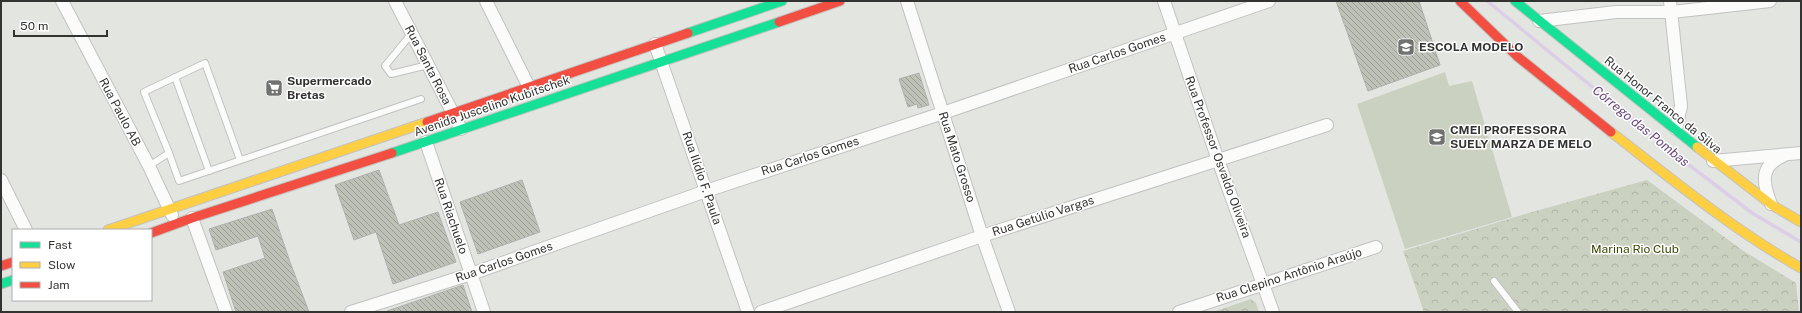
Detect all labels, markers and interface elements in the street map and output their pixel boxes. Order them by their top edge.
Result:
scale bar [14,12,107,38]
text: 50 m [20,19,48,33]
street label: Rua Santa Rosa [402,23,454,107]
street label: Rua Carlos Gomes [1067,30,1167,76]
school or university icon: ESCOLA MODELO [1396,37,1416,57]
place label: ESCOLA MODELO [1419,40,1523,54]
street label: Rua Honor Franco da Silva [1602,53,1724,157]
street label: Avenida Juscelino Kubitschek [412,73,572,139]
place label: Supermercado Bretas [287,74,372,102]
street label: Rua Professor Osvaldo Oliveira [1182,74,1254,240]
street label: Rua Paulo AB [96,75,144,149]
supermarket icon: Supermercado Bretas [264,78,284,98]
water label: Córrego das Pombas [1590,82,1692,170]
street label: Rua Mato Grosso [936,110,978,204]
place label: CMEI PROFESSORA SUELY MARZA DE MELO [1450,123,1592,151]
school or university icon: CMEI PROFESSORA SUELY MARZA DE MELO [1427,127,1447,147]
street label: Rua Ilídio F. Paula [679,130,725,226]
street label: Rua Carlos Gomes [759,134,861,178]
street label: Rua Riachuelo [431,176,471,256]
street label: Rua Getúlio Vargas [990,193,1096,239]
legend [12,229,152,301]
text: Fast [48,238,73,252]
street label: Rua Carlos Gomes [454,239,554,285]
park label: Marina Rio Club [1591,242,1679,256]
street label: Rua Clepino Antônio Araújo [1214,245,1364,305]
text: Slow [48,258,76,272]
text: Jam [48,278,70,292]

